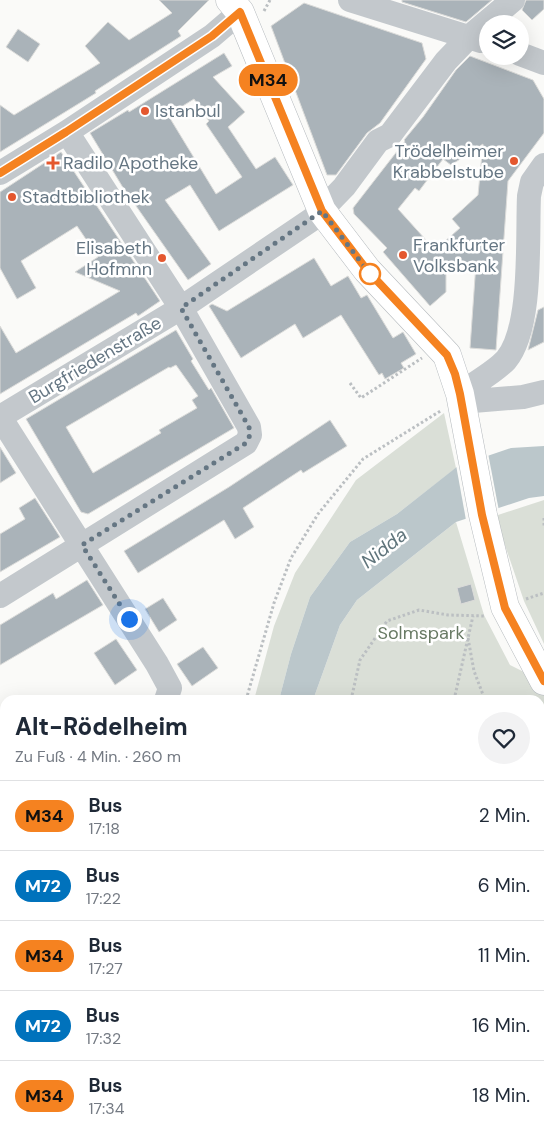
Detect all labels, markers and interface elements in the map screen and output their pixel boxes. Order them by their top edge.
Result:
map controls [479,15,529,65]
button: layers [479,15,529,65]
line badge: M34 [239,64,297,96]
text: M34 [249,68,287,92]
place label: Istanbul [155,99,221,123]
marker: Istanbul [139,105,151,117]
place label: Trödelheimer Krabbelstube [393,139,504,184]
place label: Radilo Apotheke [63,151,198,175]
marker: Trödelheimer Krabbelstube [508,155,520,167]
marker: Radilo Apotheke [47,157,59,169]
place label: Stadtbibliothek [22,185,150,209]
marker: Stadtbibliothek [6,191,18,203]
place label: Frankfurter Volksbank [413,233,506,278]
place label: Elisabeth Hofmnn [76,236,152,281]
marker: Frankfurter Volksbank [397,249,409,261]
marker: Elisabeth Hofmnn [156,252,168,264]
unlabelled marker [359,263,381,285]
street label: Burgfriedenstraße [24,311,166,409]
water label: Nidda [356,522,412,574]
your location [117,607,142,632]
park label: Solmspark [378,621,465,645]
text: Alt-Rödelheim [15,711,188,742]
button: heart [478,712,530,764]
text: Zu Fuß · 4 Min. · 260 m [15,746,181,767]
text: Bus [89,793,122,818]
text: 2 Min. [479,803,530,828]
text: M34 [25,804,64,828]
text: 17:18 [89,818,120,839]
text: Bus [86,863,120,888]
text: 6 Min. [478,873,530,898]
text: M72 [25,874,61,898]
text: 17:22 [86,888,121,909]
text: Bus [89,933,122,958]
text: 11 Min. [478,943,530,968]
text: M34 [25,944,64,968]
text: 17:27 [89,958,123,979]
text: Bus [86,1003,120,1028]
text: 16 Min. [472,1013,530,1038]
text: M72 [25,1014,61,1038]
text: 17:32 [86,1028,121,1049]
text: Bus [89,1073,122,1098]
text: 18 Min. [472,1083,530,1108]
text: M34 [25,1084,64,1108]
text: 17:34 [89,1098,124,1119]

